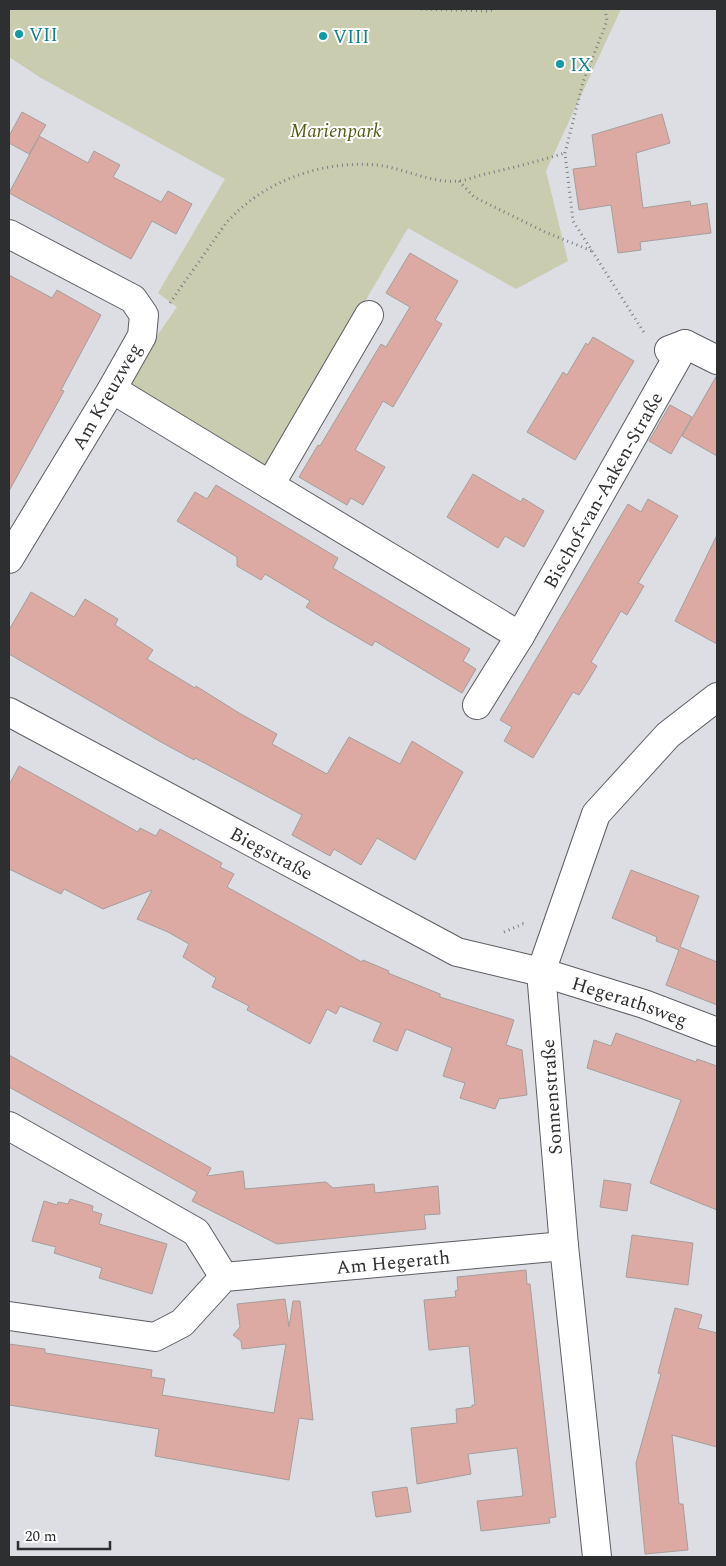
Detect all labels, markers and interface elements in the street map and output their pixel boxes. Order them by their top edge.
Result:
place label: VII [29,21,58,50]
place label: VIII [333,23,369,52]
marker: VII [13,28,25,40]
marker: VIII [317,30,329,42]
place label: IX [570,51,591,80]
marker: IX [554,58,566,70]
park label: Marienpark [290,117,382,146]
street label: Am Kreuzweg [65,338,150,456]
street label: Bischof-van-Aaken-Straße [537,387,671,595]
street label: Biegstraße [224,820,318,888]
street label: Hegerathsweg [568,969,692,1035]
street label: Sonnenstraße [534,1038,571,1156]
street label: Am Hegerath [335,1243,451,1283]
scale bar [18,1518,110,1550]
text: 20 m [25,1525,57,1548]

